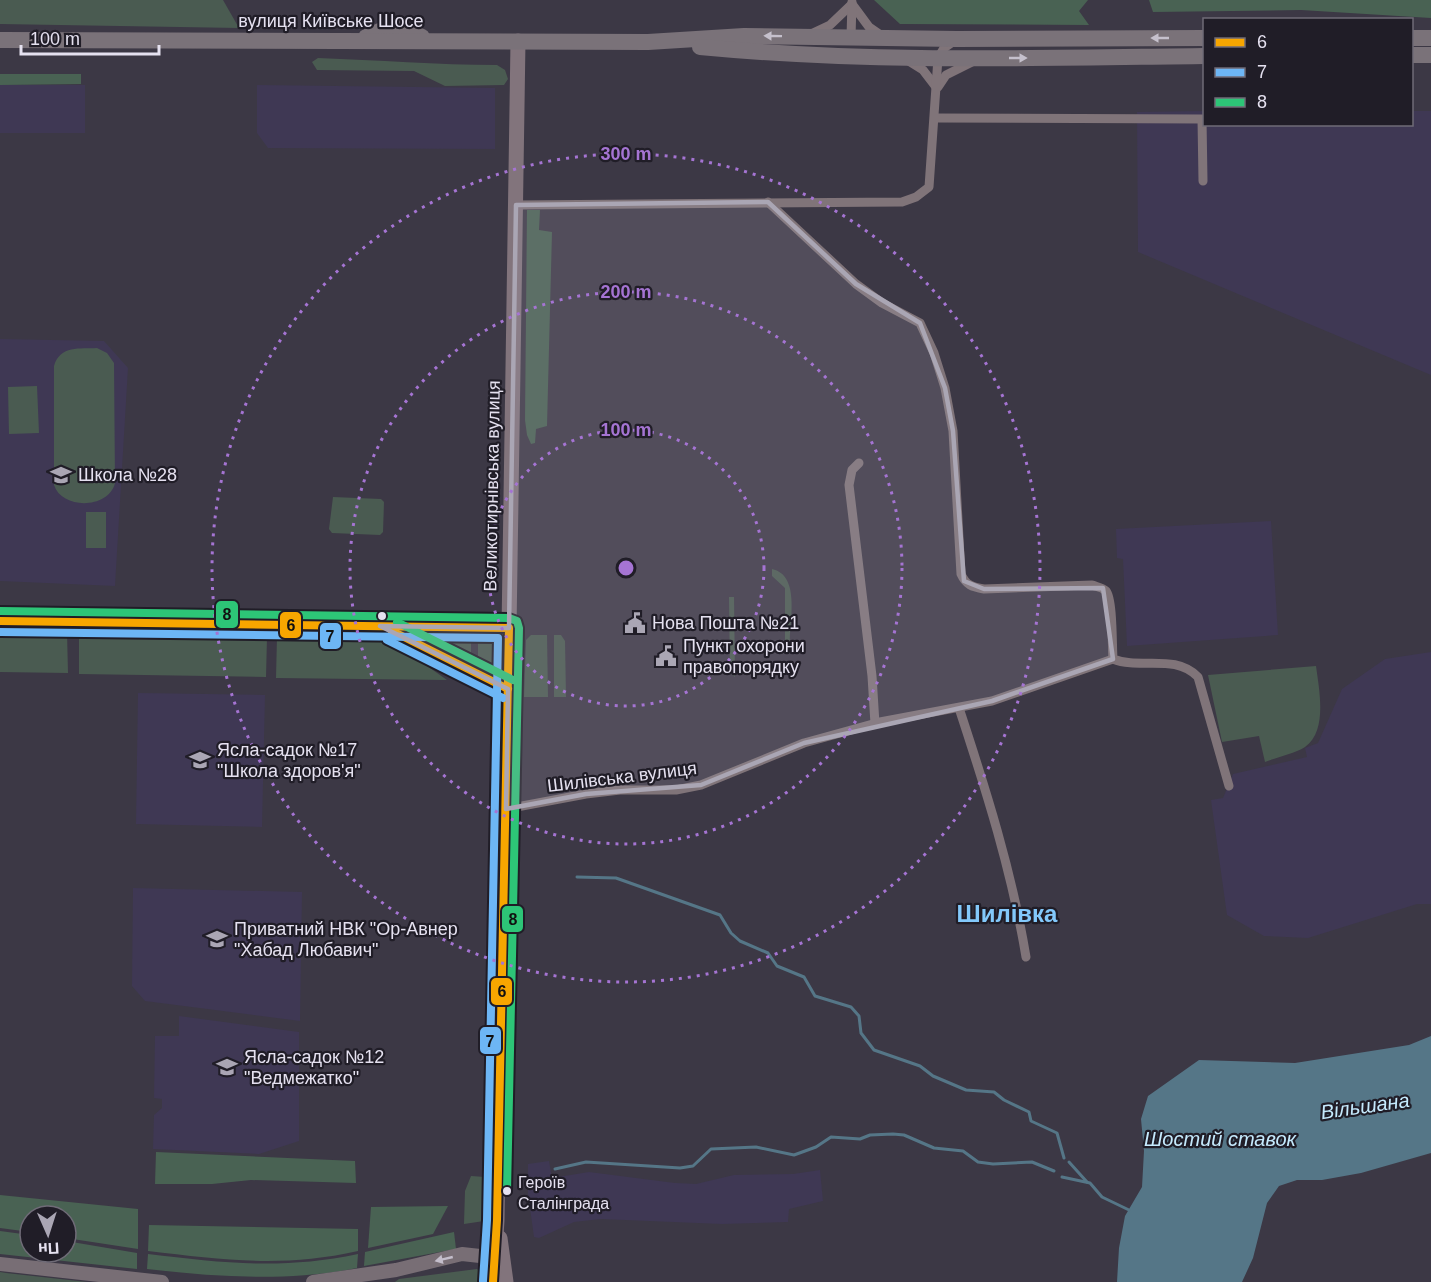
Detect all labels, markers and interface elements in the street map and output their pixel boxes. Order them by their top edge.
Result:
street label: вулиця Київське Шосе [238,11,424,31]
scale bar [21,18,159,56]
legend [1203,18,1413,126]
text: 100 m [30,29,80,49]
one-way arrow [763,31,782,41]
text: 6 [1257,32,1267,52]
one-way arrow [1151,34,1170,43]
one-way arrow [1008,53,1027,63]
text: 7 [1257,62,1267,82]
text: 8 [1257,92,1267,112]
text: 300 m [600,144,652,164]
text: 200 m [600,282,652,302]
street label: Великотирнівська вулиця [480,380,504,592]
text: 100 m [600,420,652,440]
school or university icon: Школа №28 [49,463,73,487]
place label: Школа №28 [78,465,177,485]
centre of rings [616,558,636,578]
line badge: 8 [215,600,239,629]
text: 8 [223,606,232,623]
unlabelled marker [376,610,388,622]
line badge: 6 [279,611,302,639]
public building icon: Нова Пошта №21 [623,611,647,635]
place label: Нова Пошта №21 [652,613,799,633]
text: 6 [287,617,296,634]
line badge: 7 [319,622,342,650]
text: 7 [326,628,335,645]
place label: Пункт охорони правопорядку [683,636,805,677]
public building icon: Пункт охорони правопорядку [654,644,678,668]
place label: Ясла-садок №17 "Школа здоров'я" [217,740,361,781]
school or university icon: Ясла-садок №17 "Школа здоров'я" [188,748,212,772]
street label: Шилівська вулиця [546,758,698,796]
district label: Шилівка [957,900,1058,927]
line badge: 8 [501,905,524,933]
text: 8 [509,911,518,928]
place label: Приватний НВК "Ор-Авнер "Хабад Любавич" [234,919,458,960]
school or university icon: Приватний НВК "Ор-Авнер "Хабад Любавич" [205,927,229,951]
line badge: 6 [490,977,513,1006]
text: 6 [498,983,507,1000]
line badge: 7 [479,1026,502,1055]
text: 7 [486,1033,495,1050]
place label: Ясла-садок №12 "Ведмежатко" [244,1047,384,1088]
school or university icon: Ясла-садок №12 "Ведмежатко" [215,1055,239,1079]
water label: Вільшана [1319,1089,1411,1123]
water label: Шостий ставок [1144,1128,1298,1150]
place label: Героїв Сталінграда [518,1174,609,1212]
marker: Героїв Сталінграда [501,1185,513,1197]
north arrow [18,1204,78,1264]
text: Пн [38,1239,60,1258]
one-way arrow [435,1254,454,1264]

